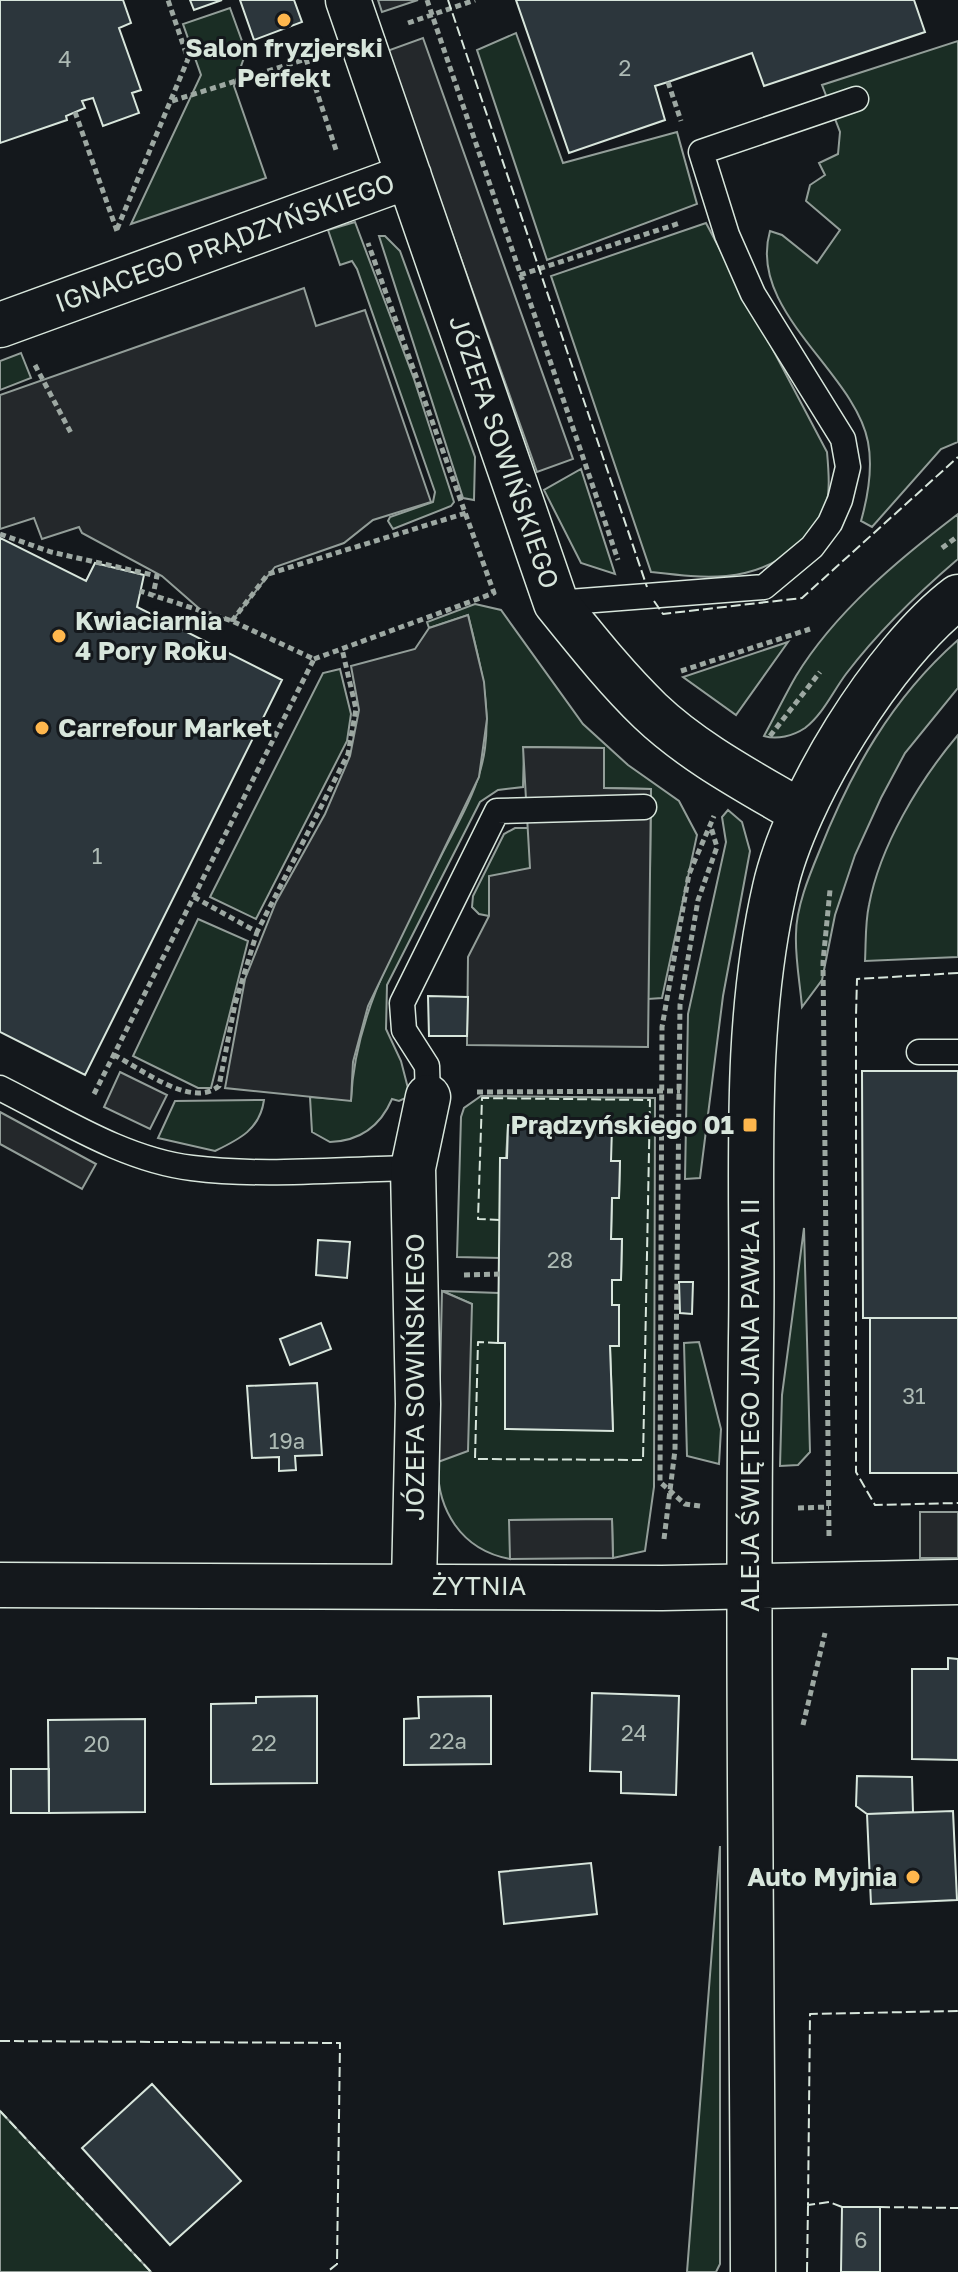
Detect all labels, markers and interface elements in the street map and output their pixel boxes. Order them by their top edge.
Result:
marker: Salon fryzjerski Perfekt [275,11,293,29]
place label: Salon fryzjerski Perfekt [185,32,383,93]
house number: 4 [58,45,72,72]
house number: 2 [619,54,631,81]
street label: IGNACEGO PRĄDZYŃSKIEGO [51,167,399,318]
street label: JÓZEFA SOWIŃSKIEGO [443,311,566,593]
place label: Kwiaciarnia 4 Pory Roku [75,605,227,666]
marker: Kwiaciarnia 4 Pory Roku [50,627,68,645]
place label: Carrefour Market [58,712,272,743]
marker: Carrefour Market [33,719,51,737]
house number: 1 [92,842,103,869]
place label: Prądzyńskiego 01 [511,1109,734,1140]
marker: Prądzyńskiego 01 [741,1116,759,1134]
street label: ALEJA ŚWIĘTEGO JANA PAWŁA II [734,1198,765,1612]
street label: JÓZEFA SOWIŃSKIEGO [399,1233,430,1521]
house number: 28 [547,1246,573,1273]
house number: 31 [902,1382,926,1409]
house number: 19a [269,1427,305,1454]
street label: ŻYTNIA [432,1570,526,1601]
house number: 24 [621,1719,647,1746]
house number: 22a [429,1727,467,1754]
house number: 22 [251,1729,277,1756]
house number: 20 [84,1730,110,1757]
place label: Auto Myjnia [747,1861,897,1892]
marker: Auto Myjnia [904,1868,922,1886]
house number: 6 [854,2226,868,2253]

